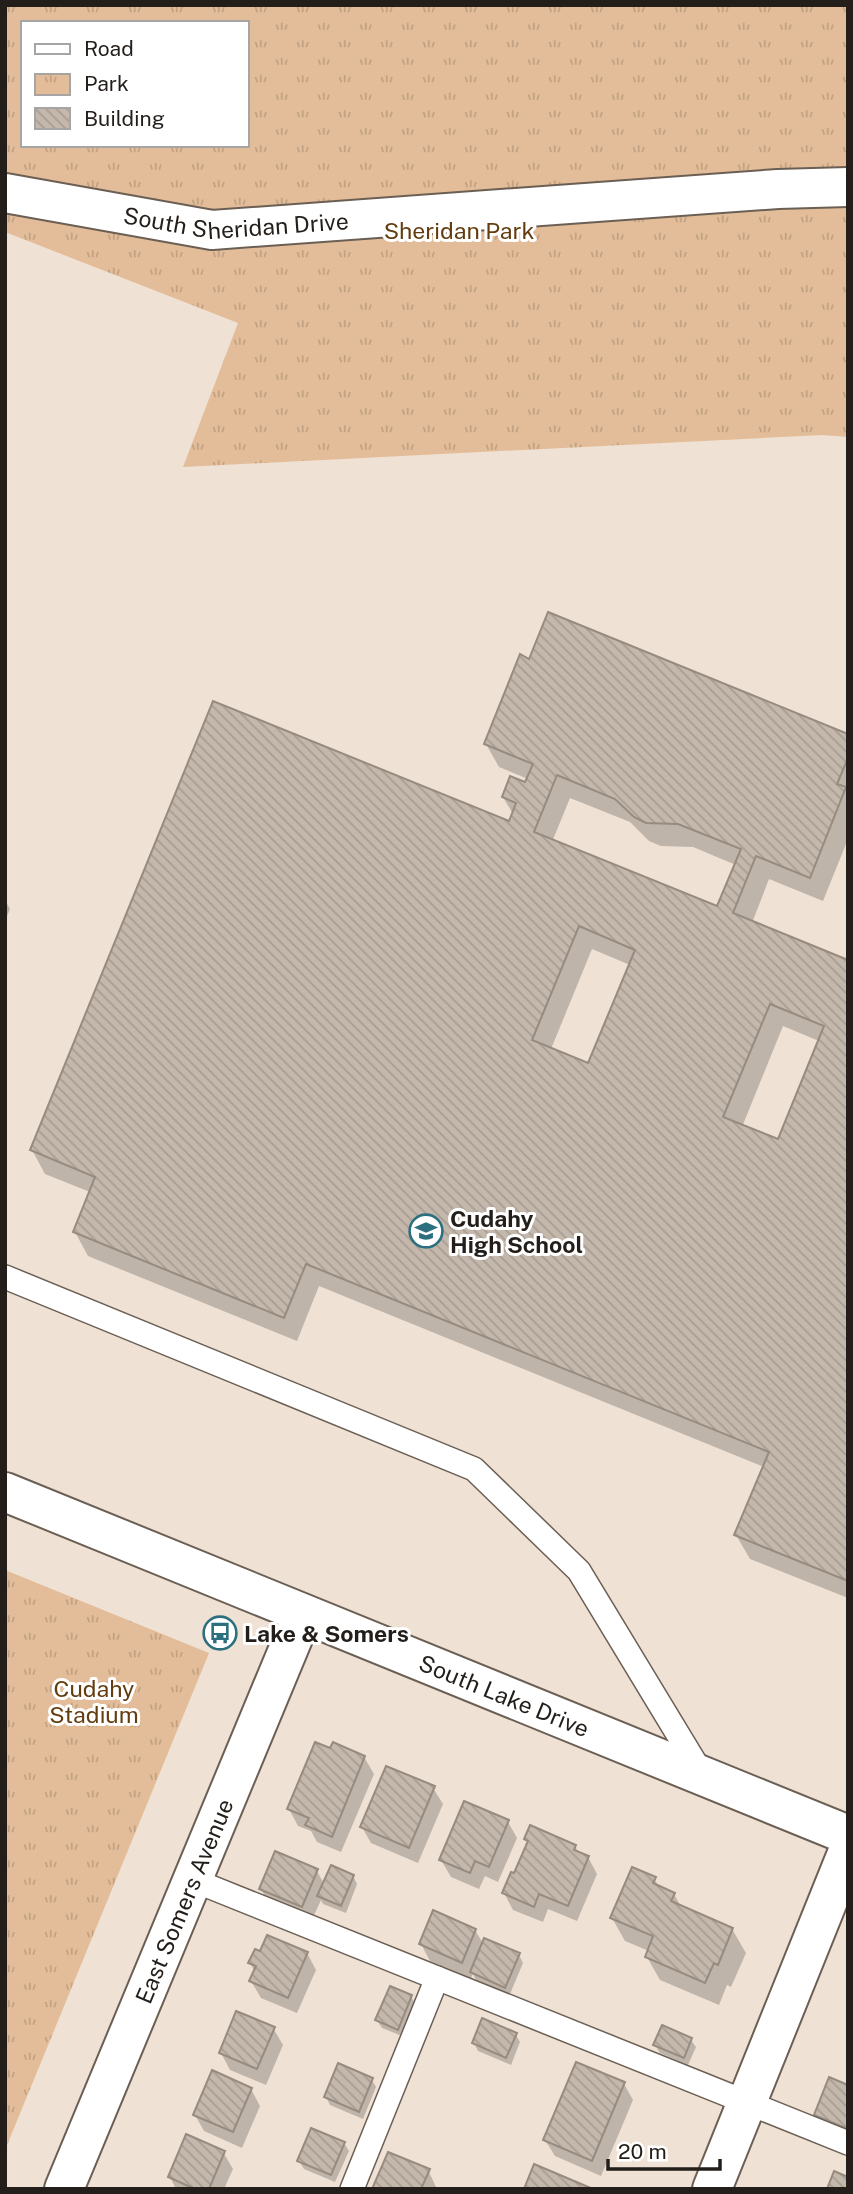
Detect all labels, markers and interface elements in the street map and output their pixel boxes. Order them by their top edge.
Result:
legend [21,21,248,147]
text: Road [84,36,134,61]
text: Park [84,71,129,96]
text: Building [84,106,165,131]
street label: South Sheridan Drive [122,201,350,244]
park label: Sheridan Park [384,217,534,244]
place label: Cudahy High School [450,1205,583,1258]
school or university icon: Cudahy High School [407,1212,445,1250]
bus stop icon: Lake & Somers [201,1614,239,1652]
place label: Lake & Somers [244,1620,409,1647]
street label: South Lake Drive [415,1649,593,1742]
park label: Cudahy Stadium [49,1675,139,1728]
street label: East Somers Avenue [129,1795,238,2007]
scale bar [608,2128,720,2172]
text: 20 m [618,2139,667,2164]

